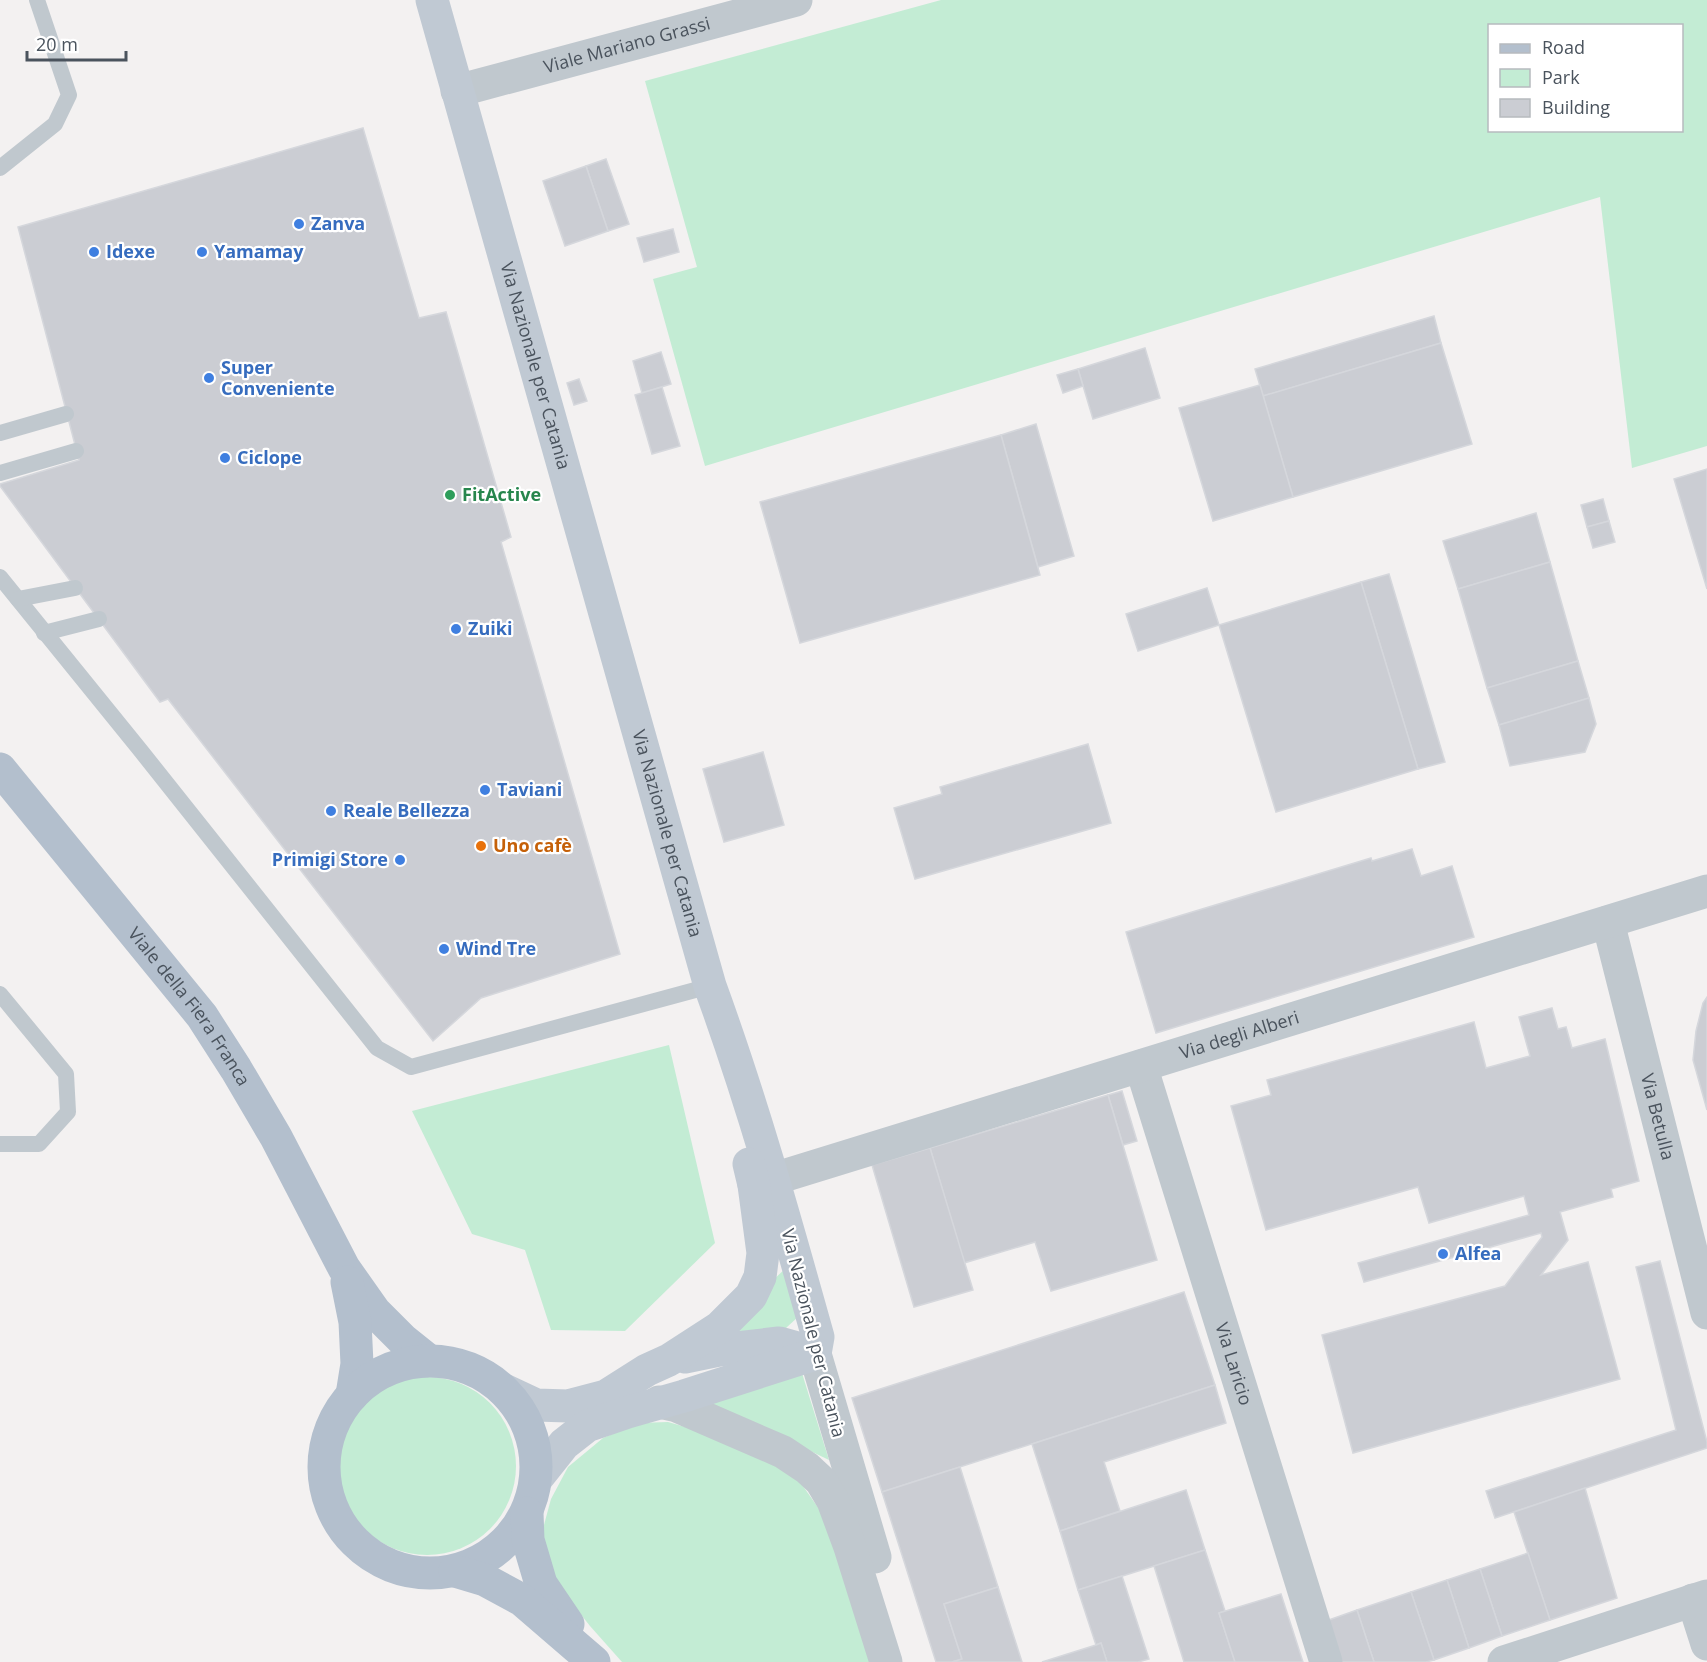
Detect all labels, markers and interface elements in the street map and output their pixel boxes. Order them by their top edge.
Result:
street label: Viale Mariano Grassi [541,11,713,78]
scale bar [27,24,126,62]
legend [1488,24,1683,132]
text: 20 m [36,32,78,56]
text: Road [1542,35,1585,59]
text: Park [1542,65,1580,89]
text: Building [1542,95,1610,119]
place label: Zanva [311,211,365,235]
marker: Zanva [292,217,306,231]
place label: Idexe [106,239,155,263]
place label: Yamamay [214,239,304,263]
marker: Idexe [87,245,101,259]
marker: Yamamay [195,245,209,259]
street label: Via Nazionale per Catania [495,259,577,472]
place label: Super Conveniente [221,355,335,400]
marker: Super Conveniente [202,371,216,385]
place label: Ciclope [237,445,302,469]
marker: Ciclope [218,451,232,465]
place label: FitActive [462,482,541,506]
marker: FitActive [443,488,457,502]
place label: Zuiki [468,616,512,640]
marker: Zuiki [449,622,463,636]
street label: Via Nazionale per Catania [627,727,709,940]
place label: Taviani [497,777,562,801]
marker: Taviani [478,783,492,797]
place label: Reale Bellezza [343,798,470,822]
marker: Reale Bellezza [324,804,338,818]
place label: Uno cafè [493,833,572,857]
marker: Uno cafè [474,839,488,853]
place label: Primigi Store [272,847,388,871]
marker: Primigi Store [393,853,407,867]
street label: Viale della Fiera Franca [123,922,256,1090]
place label: Wind Tre [456,936,536,960]
marker: Wind Tre [437,942,451,956]
street label: Via degli Alberi [1177,1005,1302,1064]
street label: Via Betulla [1636,1071,1681,1162]
street label: Via Nazionale per Catania [776,1226,852,1440]
place label: Alfea [1455,1241,1501,1265]
marker: Alfea [1436,1247,1450,1261]
street label: Via Laricio [1210,1319,1259,1408]

